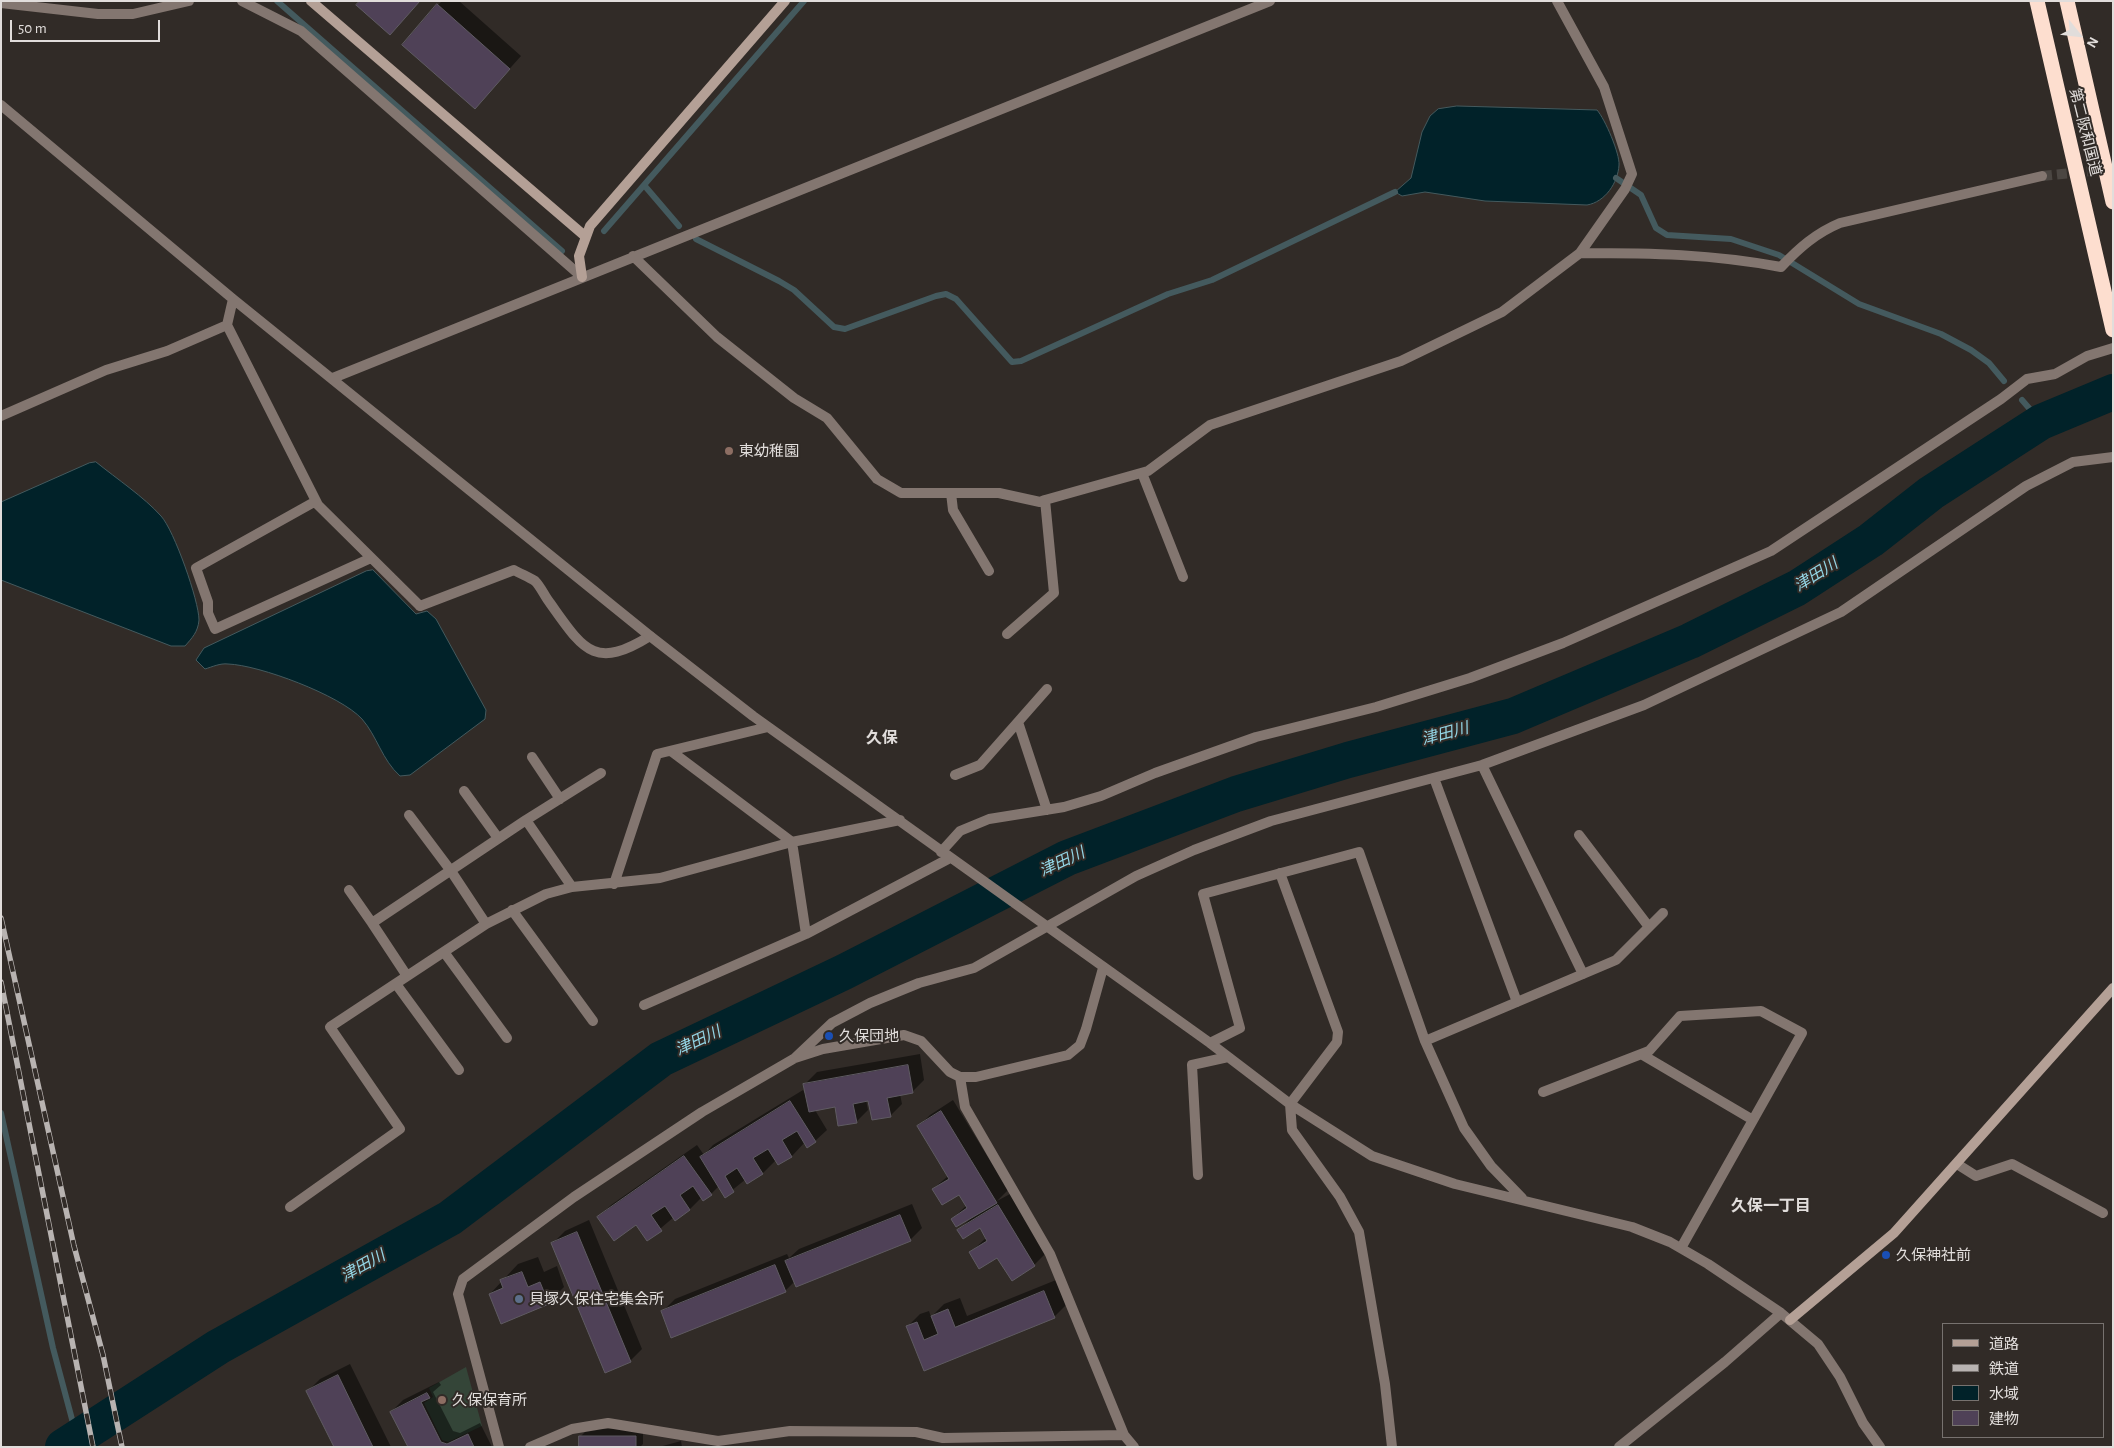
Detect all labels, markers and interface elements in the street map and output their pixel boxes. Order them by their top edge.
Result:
scale bar [12,10,162,42]
north arrow [2054,10,2104,60]
text: 50 m [18,21,47,36]
text: N [2084,35,2101,50]
street label: 第二阪和国道 [2065,86,2105,178]
place label: 東幼稚園 [739,442,799,460]
marker: 東幼稚園 [723,445,735,457]
water label: 津田川 [1791,554,1841,596]
water label: 津田川 [1419,719,1471,749]
district label: 久保 [866,728,898,748]
water label: 津田川 [1036,843,1088,881]
water label: 津田川 [672,1022,724,1060]
place label: 久保団地 [839,1027,899,1045]
marker: 久保団地 [823,1030,835,1042]
district label: 久保一丁目 [1731,1196,1811,1216]
water label: 津田川 [337,1246,389,1286]
place label: 久保神社前 [1896,1246,1971,1264]
marker: 久保神社前 [1880,1249,1892,1261]
place label: 貝塚久保住宅集会所 [529,1290,664,1308]
marker: 貝塚久保住宅集会所 [513,1293,525,1305]
legend [1942,1323,2104,1438]
text: 道路 [1989,1337,2019,1352]
text: 鉄道 [1989,1362,2019,1377]
text: 水域 [1989,1387,2019,1402]
place label: 久保保育所 [452,1391,527,1409]
marker: 久保保育所 [436,1394,448,1406]
text: 建物 [1989,1412,2019,1427]

